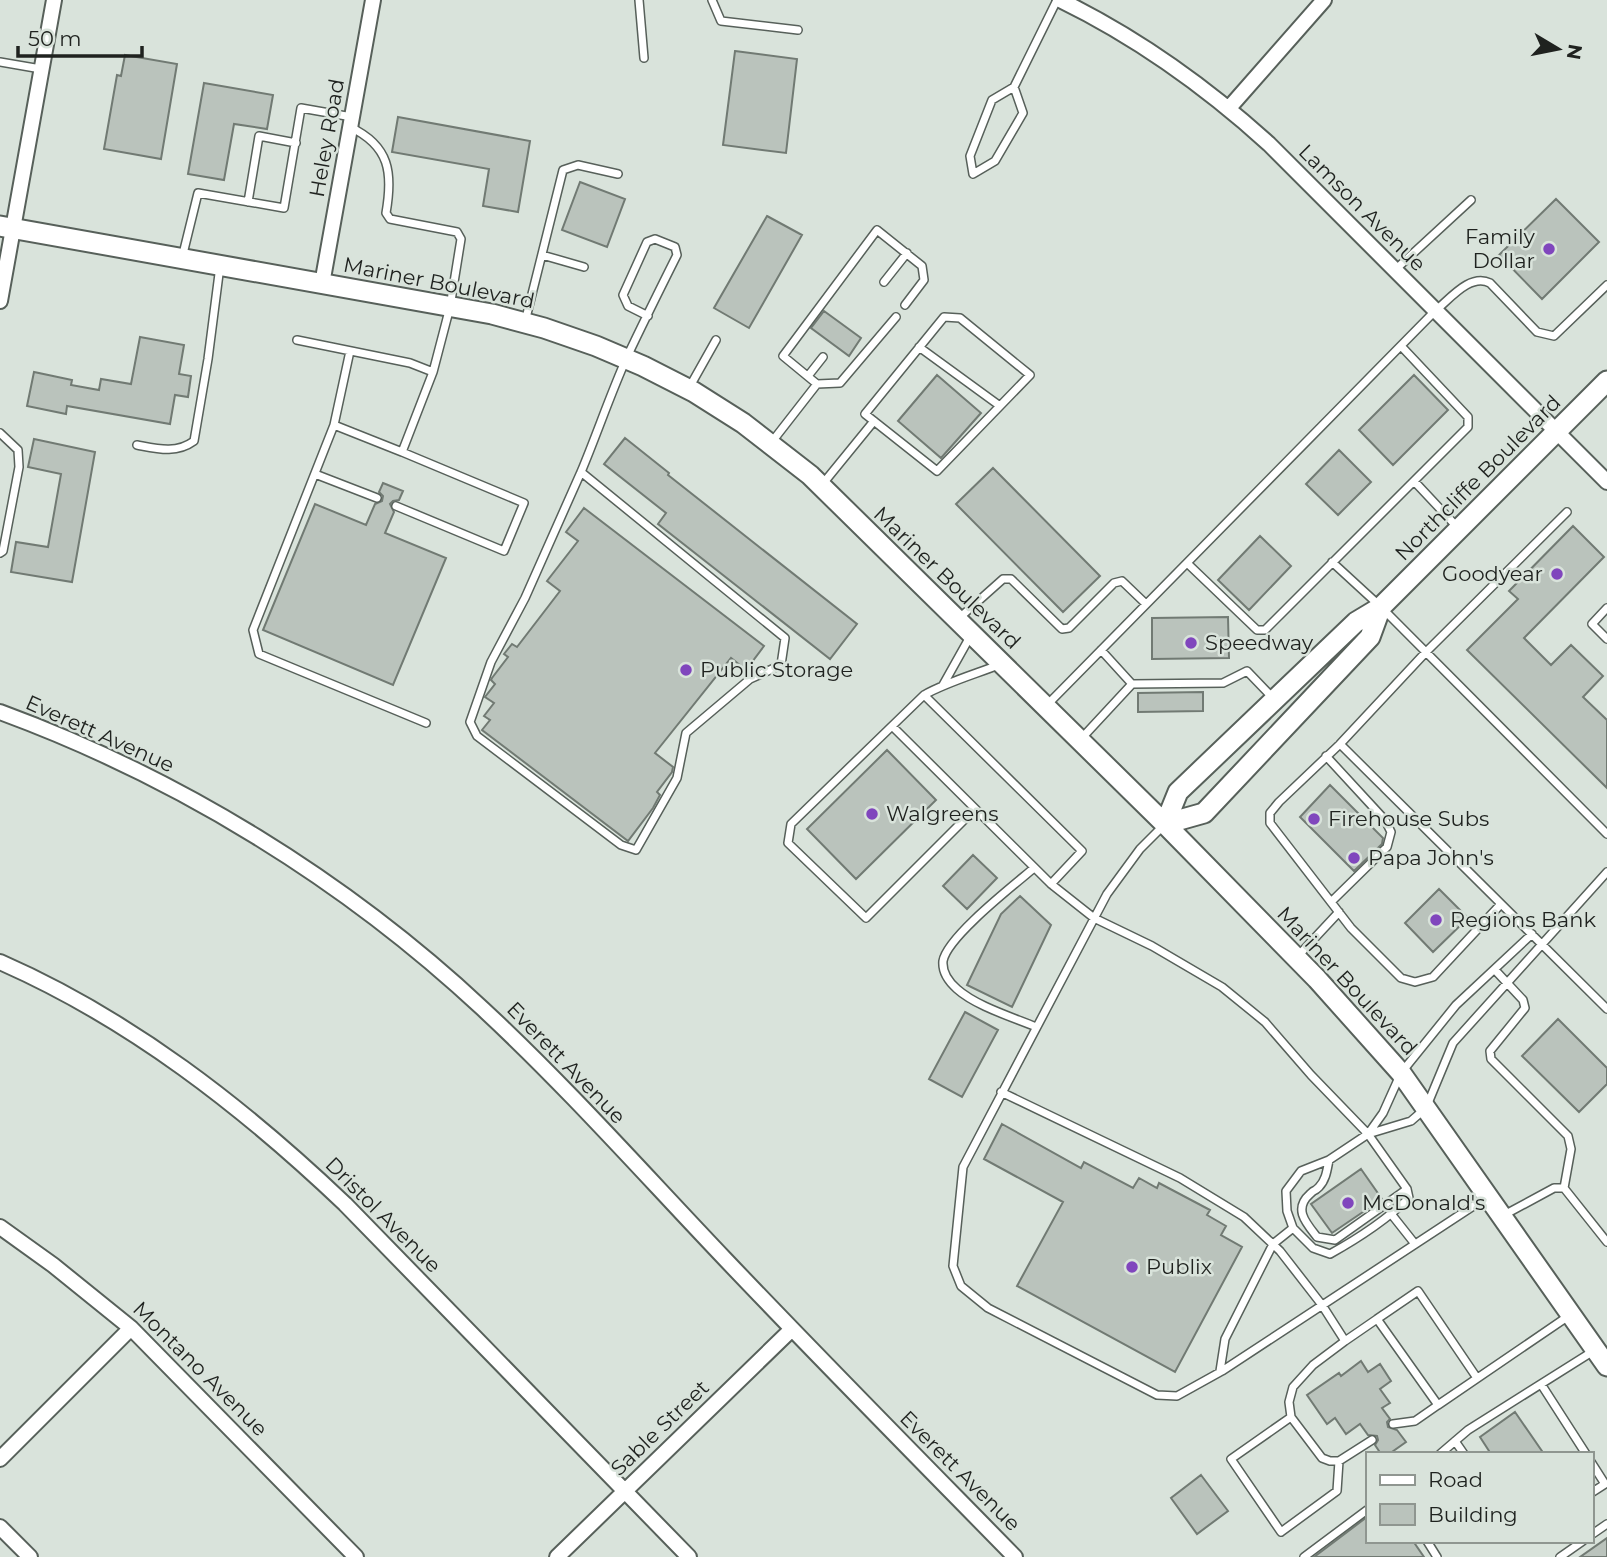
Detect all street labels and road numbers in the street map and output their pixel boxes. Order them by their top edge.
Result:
street label: Heley Road [304,77,349,199]
street label: Lamson Avenue [1294,139,1431,276]
street label: Mariner Boulevard [341,252,537,313]
street label: Northcliffe Boulevard [1390,390,1566,566]
street label: Mariner Boulevard [869,501,1026,654]
street label: Everett Avenue [22,690,178,777]
street label: Mariner Boulevard [1272,901,1423,1060]
street label: Everett Avenue [502,996,631,1129]
street label: Dristol Avenue [320,1152,446,1278]
street label: Montano Avenue [128,1296,273,1441]
street label: Sable Street [605,1375,714,1481]
street label: Everett Avenue [895,1405,1026,1536]

